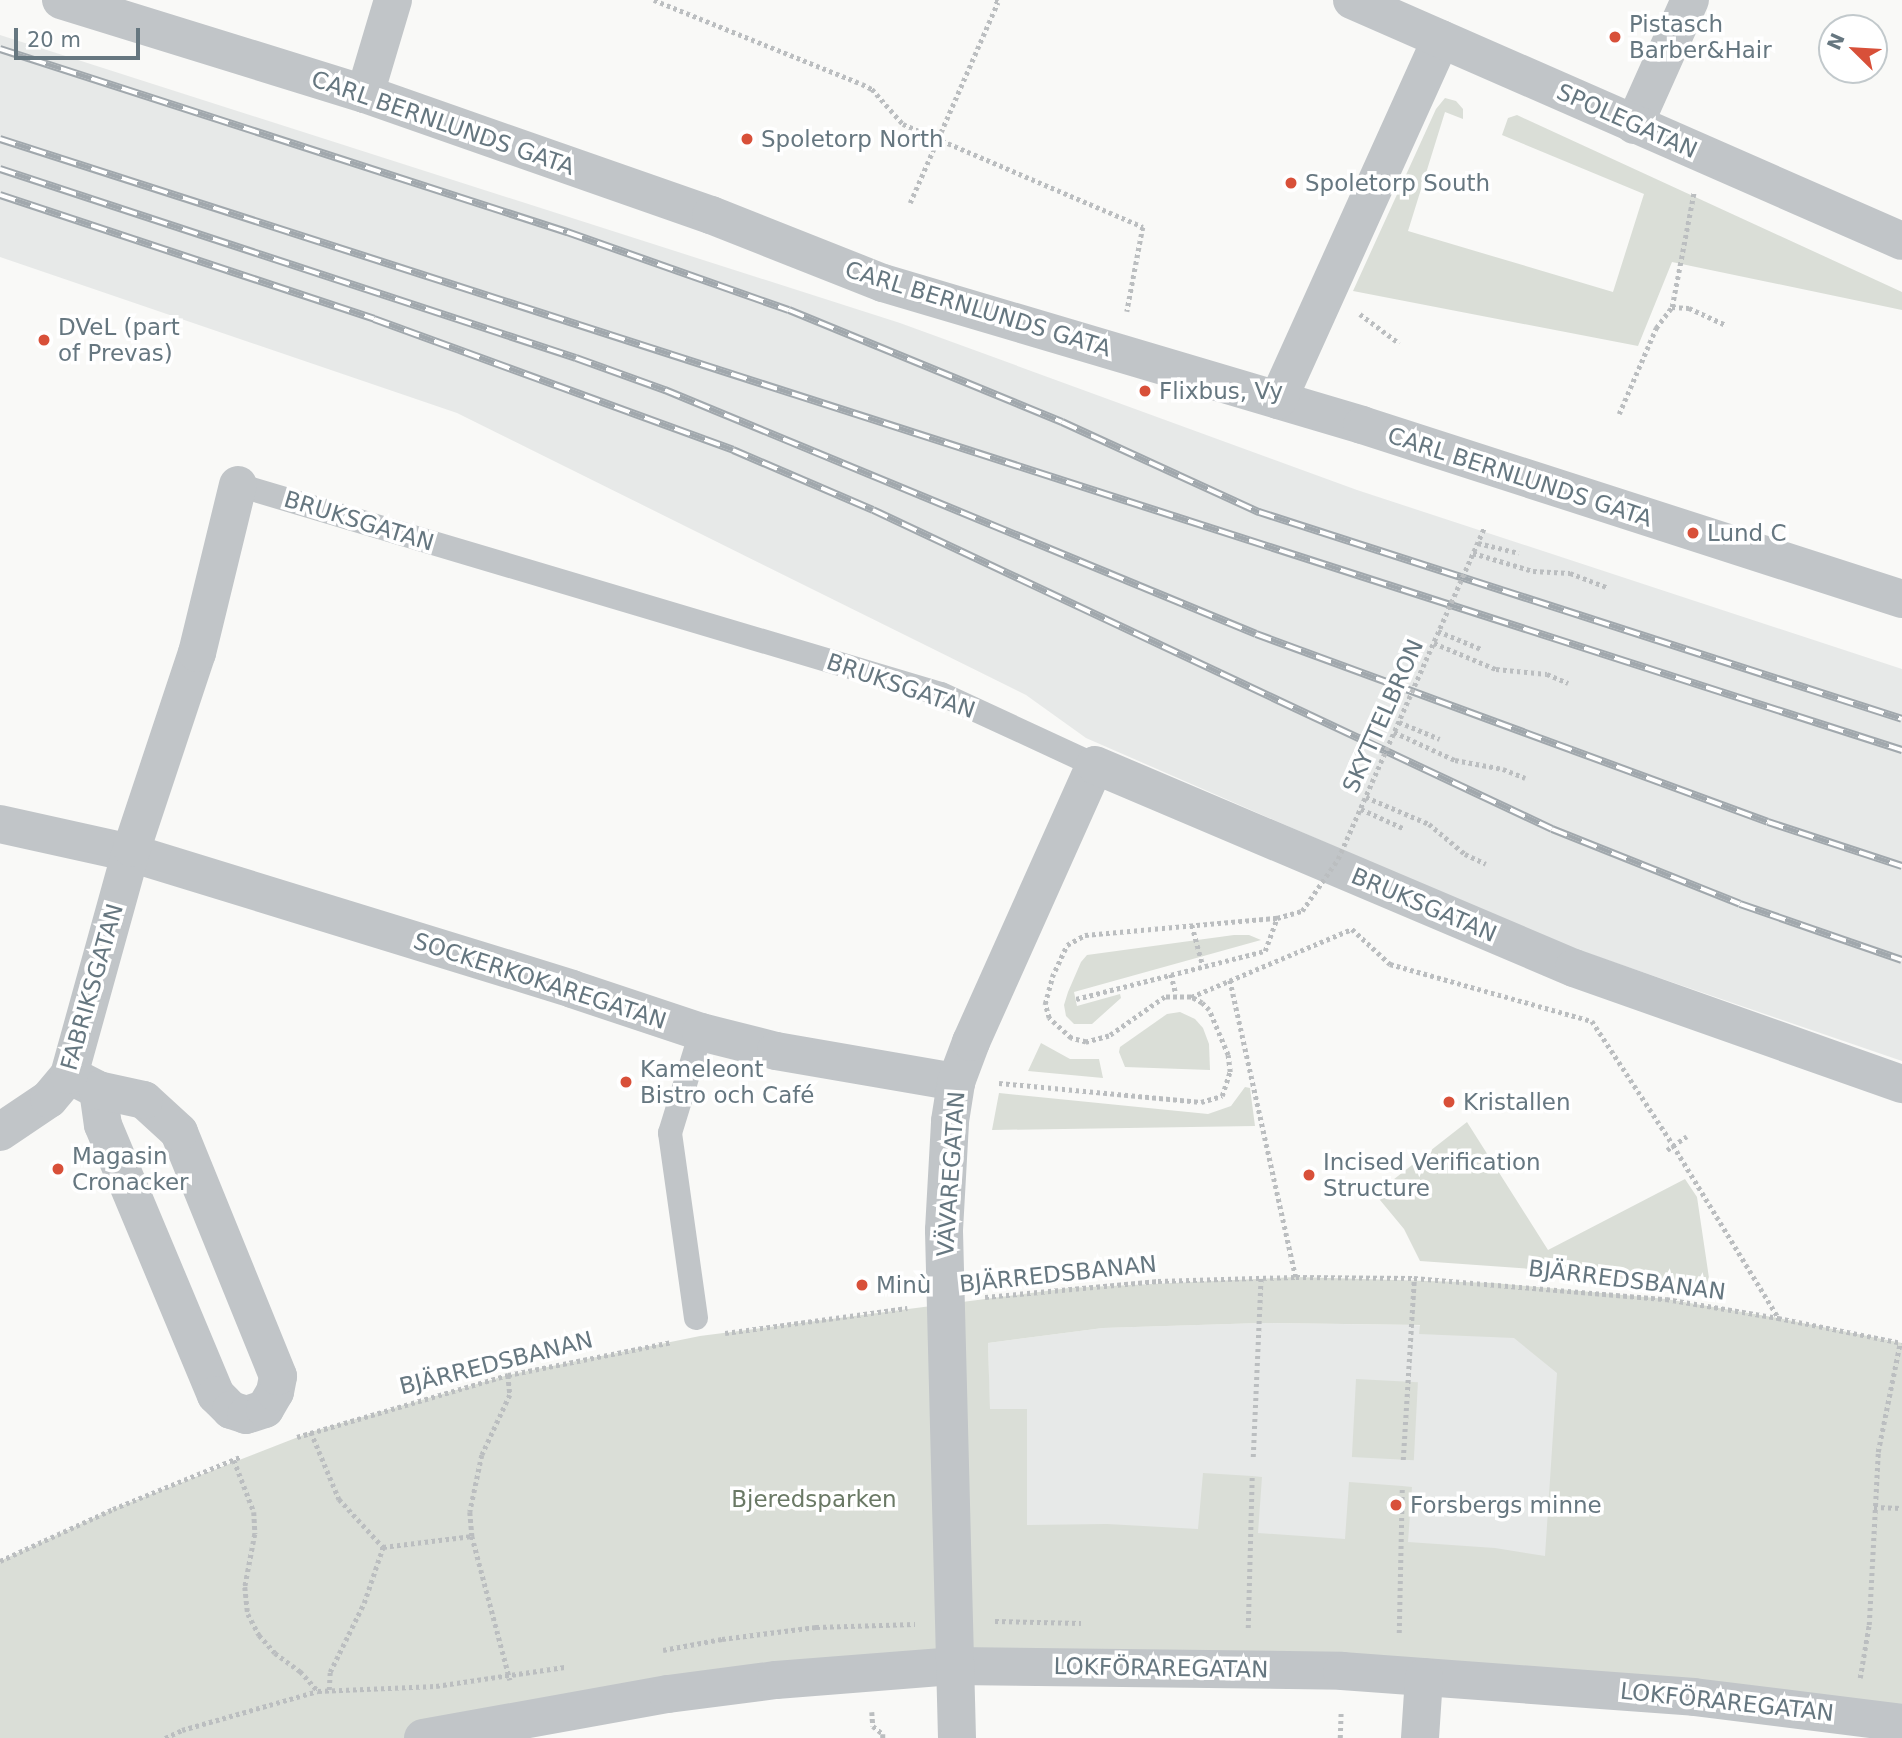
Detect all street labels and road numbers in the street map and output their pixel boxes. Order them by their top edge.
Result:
street label: CARL BERNLUNDS GATA [308,65,578,181]
street label: SPOLEGATAN [1552,78,1702,164]
street label: CARL BERNLUNDS GATA [842,255,1114,363]
street label: CARL BERNLUNDS GATA [1384,421,1656,533]
street label: BRUKSGATAN [281,485,437,557]
street label: SKYTTELBRON [1337,635,1429,797]
street label: BRUKSGATAN [823,648,979,724]
street label: BRUKSGATAN [1347,862,1501,948]
street label: FABRIKSGATAN [55,901,129,1073]
street label: SOCKERKOKAREGATAN [410,927,670,1035]
street label: VÄVAREGATAN [931,1090,971,1258]
street label: BJÄRREDSBANAN [958,1250,1158,1298]
street label: BJÄRREDSBANAN [1527,1254,1727,1306]
street label: BJÄRREDSBANAN [396,1326,596,1400]
street label: LOKFÖRAREGATAN [1053,1652,1269,1684]
street label: LOKFÖRAREGATAN [1619,1677,1835,1727]

